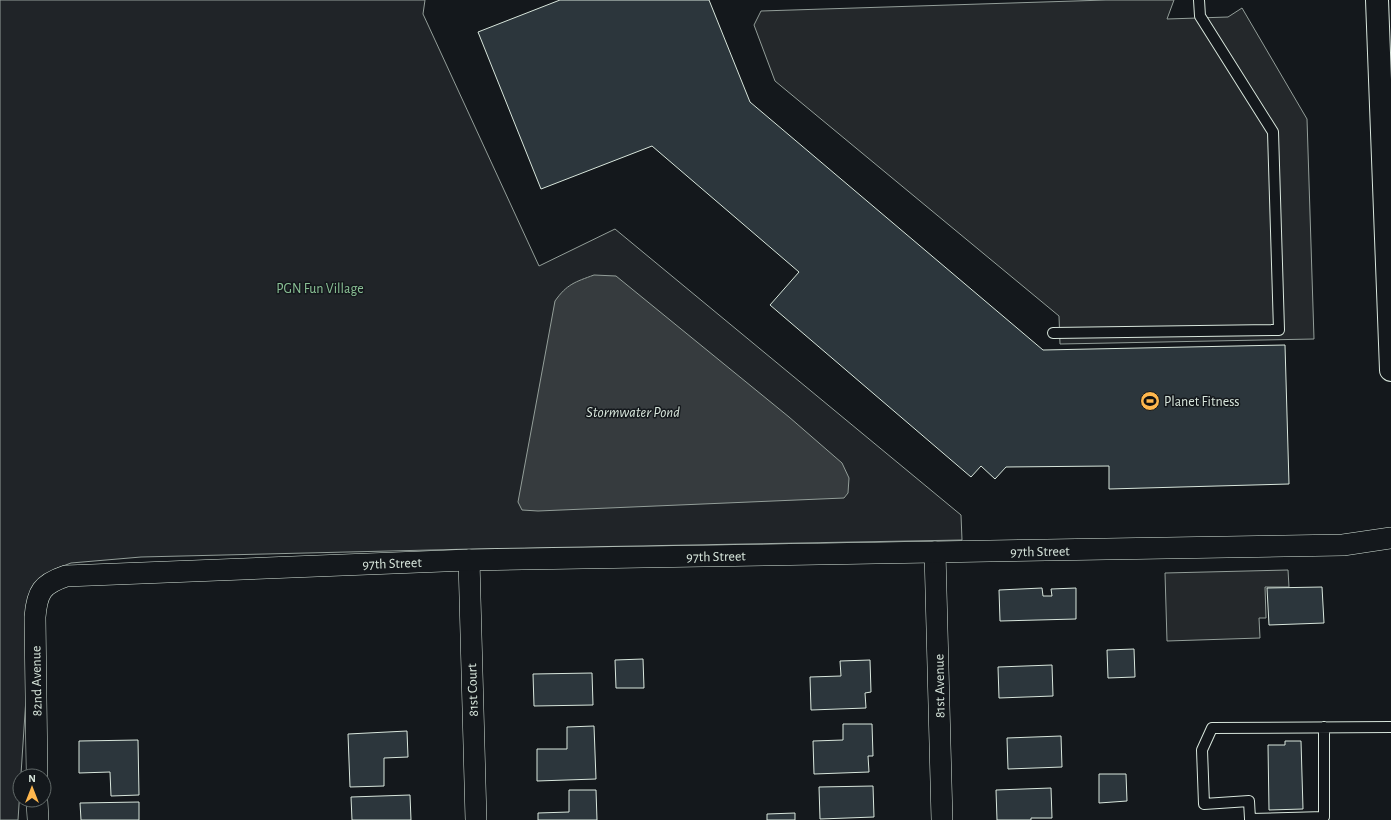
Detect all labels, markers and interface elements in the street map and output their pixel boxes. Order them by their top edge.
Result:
park label: PGN Fun Village [276,282,364,296]
sports icon: Planet Fitness [1139,390,1161,412]
place label: Planet Fitness [1164,395,1240,409]
water label: Stormwater Pond [586,405,680,420]
street label: 97th Street [1010,544,1070,560]
street label: 97th Street [686,549,746,565]
street label: 97th Street [362,556,423,572]
street label: 82nd Avenue [29,646,45,716]
street label: 81st Avenue [932,654,948,718]
street label: 81st Court [465,663,481,717]
north arrow [12,768,52,808]
text: N [28,773,36,784]

